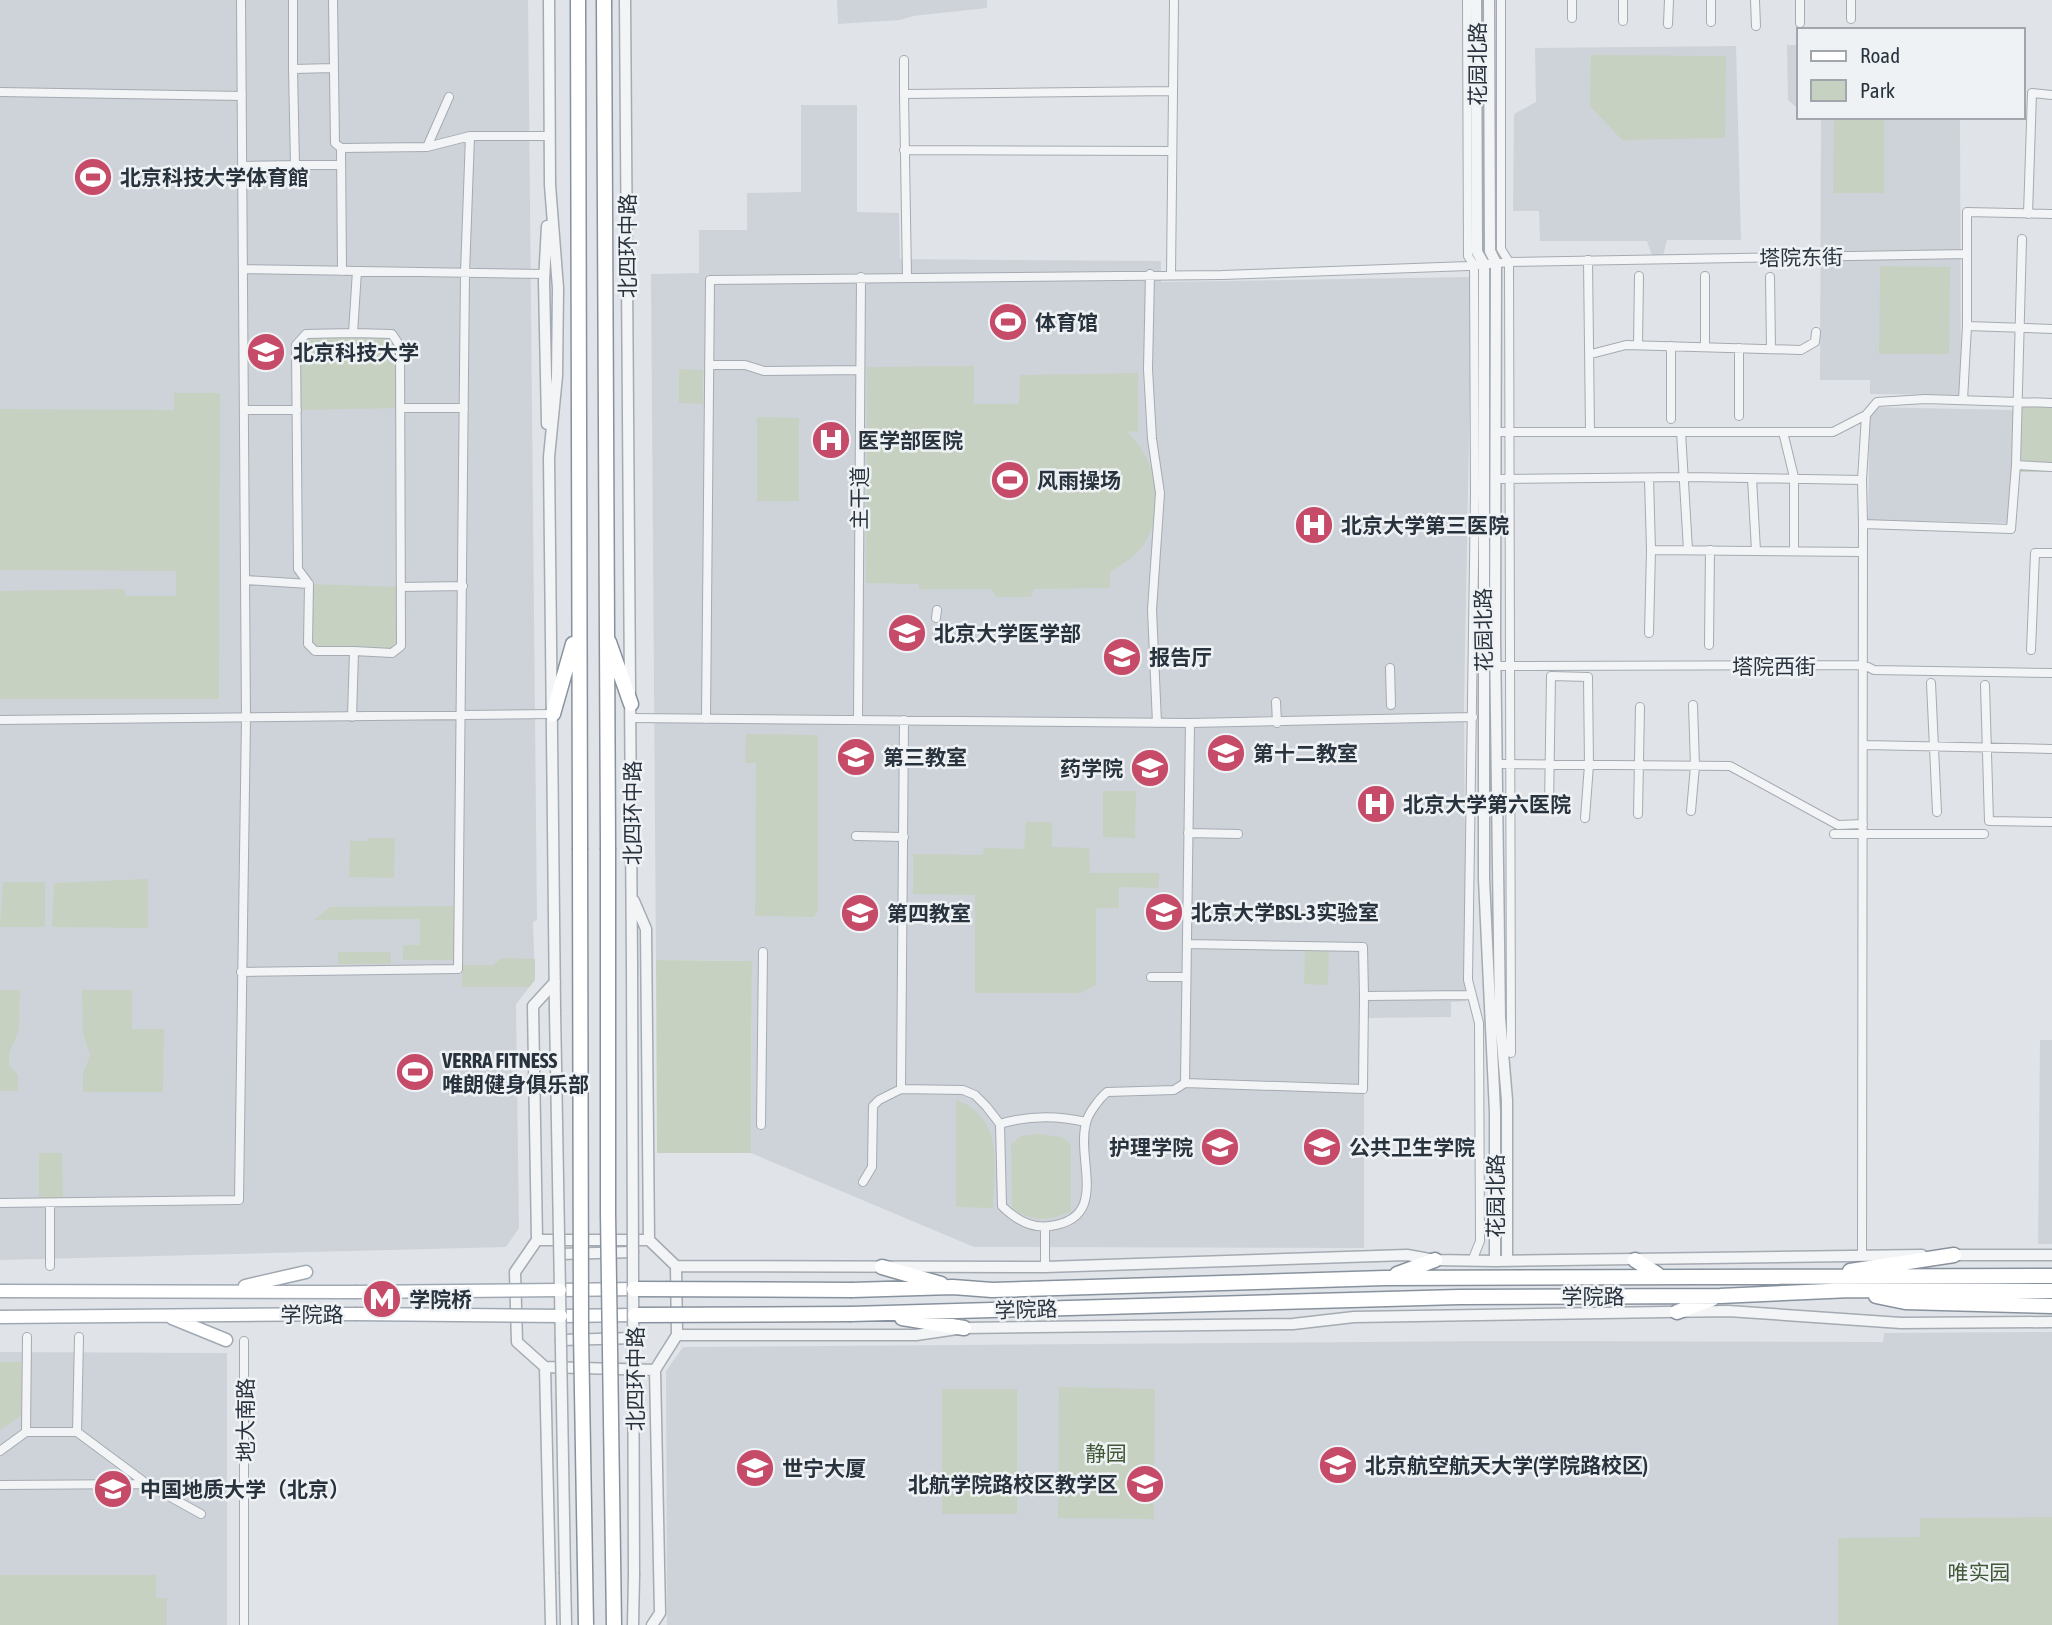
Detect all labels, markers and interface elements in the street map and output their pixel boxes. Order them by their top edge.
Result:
street label: 花园北路 [1465,22,1489,106]
legend [1797,28,2024,119]
text: Road [1860,43,1900,67]
text: Park [1860,78,1895,102]
sports icon: 北京科技大学体育館 [72,156,114,198]
place label: 北京科技大学体育館 [120,165,309,189]
street label: 北四环中路 [615,194,639,299]
street label: 塔院东街 [1759,244,1843,270]
sports icon: 体育馆 [987,301,1029,343]
place label: 体育馆 [1035,310,1098,334]
school or university icon: 北京科技大学 [245,331,287,373]
place label: 北京科技大学 [293,340,419,364]
hospital icon: 医学部医院 [810,419,852,461]
place label: 医学部医院 [858,428,963,452]
sports icon: 风雨操场 [989,459,1031,501]
street label: 主干道 [847,467,871,530]
place label: 风雨操场 [1037,468,1121,492]
hospital icon: 北京大学第三医院 [1293,504,1335,546]
place label: 北京大学第三医院 [1341,513,1509,537]
street label: 花园北路 [1470,588,1496,672]
school or university icon: 北京大学医学部 [886,612,928,654]
place label: 北京大学医学部 [934,621,1081,645]
school or university icon: 报告厅 [1101,636,1143,678]
place label: 报告厅 [1149,645,1212,669]
street label: 塔院西街 [1732,654,1816,678]
school or university icon: 第十二教室 [1205,732,1247,774]
school or university icon: 第三教室 [835,736,877,778]
place label: 第十二教室 [1253,741,1358,765]
place label: 第三教室 [883,745,967,769]
school or university icon: 药学院 [1129,747,1171,789]
place label: 药学院 [1060,756,1123,780]
street label: 北四环中路 [620,761,644,866]
hospital icon: 北京大学第六医院 [1355,783,1397,825]
place label: 北京大学第六医院 [1403,792,1571,816]
school or university icon: 北京大学BSL-3实验室 [1143,891,1185,933]
school or university icon: 第四教室 [839,892,881,934]
place label: 北京大学BSL-3实验室 [1191,900,1379,924]
place label: 第四教室 [887,901,971,925]
place label: VERRA FITNESS 唯朗健身俱乐部 [441,1048,589,1096]
sports icon: VERRA FITNESS 唯朗健身俱乐部 [394,1051,436,1093]
school or university icon: 护理学院 [1199,1126,1241,1168]
school or university icon: 公共卫生学院 [1301,1126,1343,1168]
place label: 护理学院 [1109,1135,1193,1159]
place label: 公共卫生学院 [1349,1135,1475,1159]
street label: 花园北路 [1483,1154,1507,1238]
metro station icon: 学院桥 [361,1278,403,1320]
street label: 学院路 [1562,1284,1625,1308]
place label: 学院桥 [409,1287,472,1311]
street label: 学院路 [994,1296,1058,1322]
street label: 学院路 [281,1302,344,1326]
street label: 北四环中路 [623,1327,647,1432]
street label: 地大南路 [233,1378,257,1462]
park label: 静园 [1085,1441,1127,1465]
school or university icon: 北京航空航天大学(学院路校区) [1317,1444,1359,1486]
school or university icon: 世宁大厦 [734,1447,776,1489]
place label: 北京航空航天大学(学院路校区) [1365,1453,1648,1477]
place label: 世宁大厦 [782,1456,866,1480]
school or university icon: 北航学院路校区教学区 [1124,1463,1166,1505]
school or university icon: 中国地质大学（北京） [92,1468,134,1510]
place label: 北航学院路校区教学区 [908,1472,1118,1496]
place label: 中国地质大学（北京） [140,1477,350,1501]
park label: 唯实园 [1948,1560,2011,1584]

